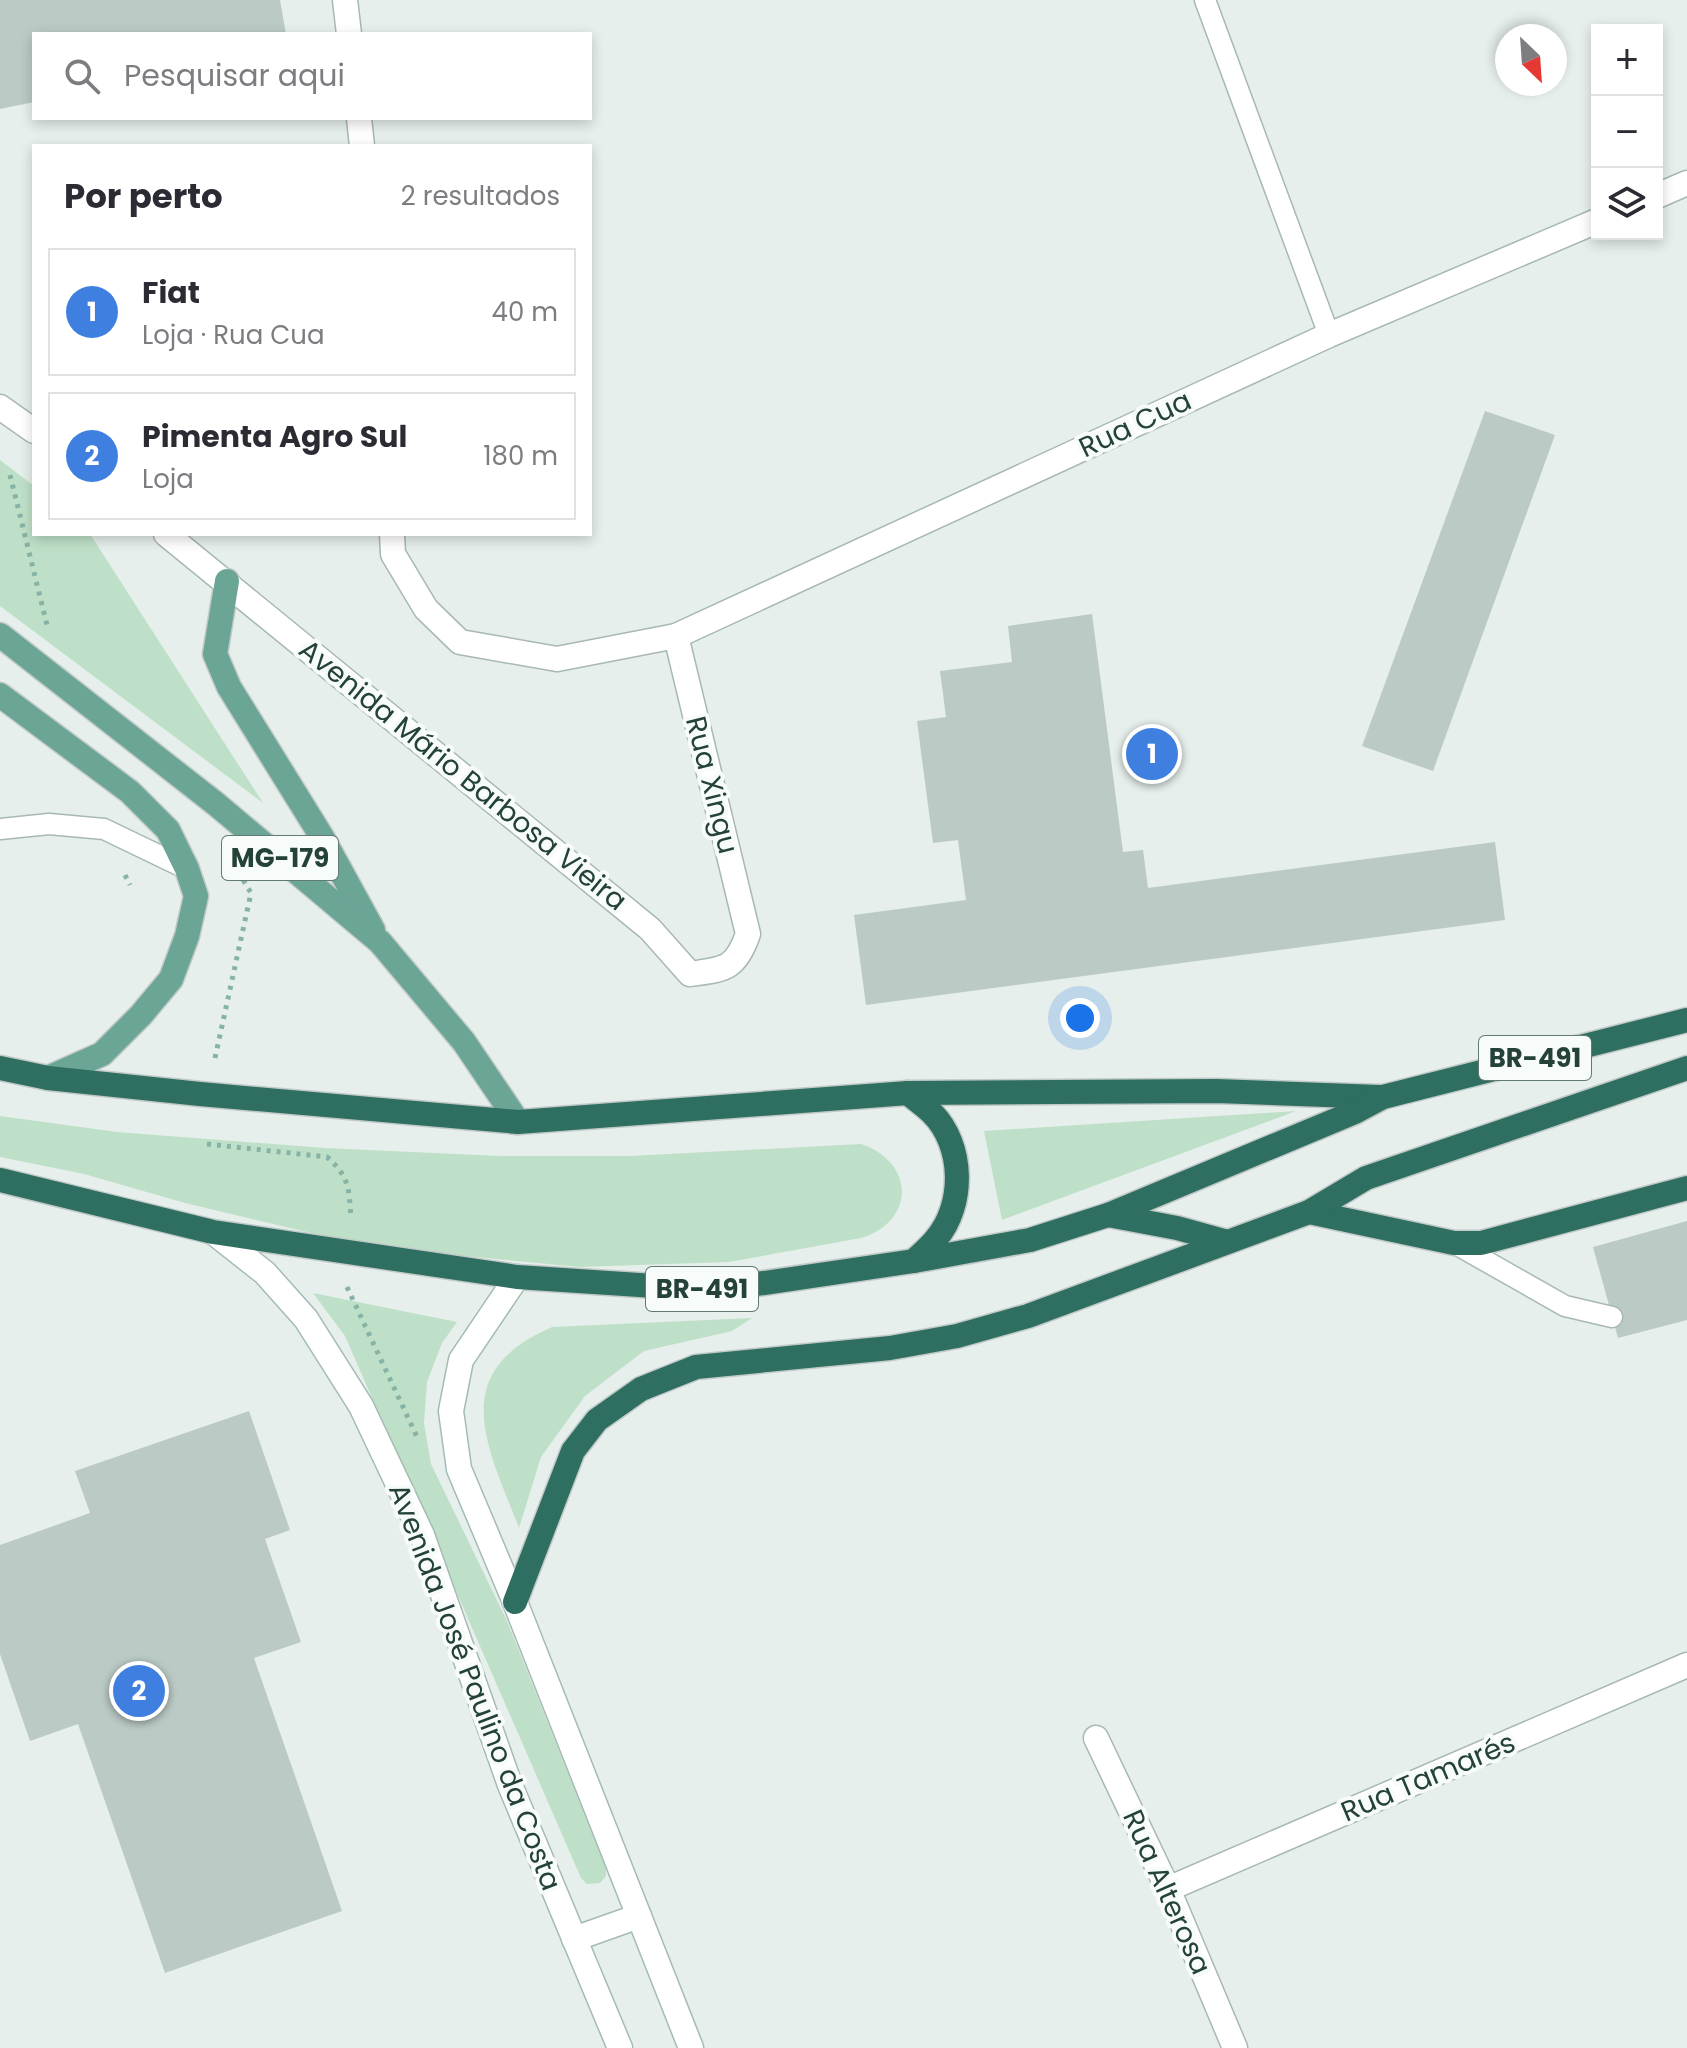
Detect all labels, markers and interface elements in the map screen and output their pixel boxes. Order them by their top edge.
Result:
north arrow [1495,24,1567,96]
map controls [1591,24,1663,240]
button: + [1591,24,1663,96]
search box [32,32,592,120]
icon: search [60,54,104,98]
text: Pesquisar aqui [124,54,345,97]
button: − [1591,96,1663,168]
button: layers [1591,168,1663,240]
text: Por perto [64,172,223,220]
text: 2 resultados [401,178,560,214]
text: Fiat [142,271,200,314]
text: 1 [87,294,97,330]
text: 40 m [492,294,558,330]
text: Loja · Rua Cua [142,317,325,353]
street label: Rua Cua [1072,381,1198,467]
text: Pimenta Agro Sul [142,415,407,458]
text: 2 [85,438,99,474]
text: 180 m [483,438,558,474]
text: Loja [142,461,194,497]
street label: Avenida Mário Barbosa Vieira [291,630,635,920]
street label: Rua Xingu [676,712,748,858]
pin: 1 [1126,724,1178,784]
road number: MG-179 [222,836,338,880]
your location [1060,998,1100,1038]
road number: BR-491 [1479,1036,1591,1080]
road number: BR-491 [646,1267,758,1311]
street label: Avenida José Paulino da Costa [379,1478,571,1896]
pin: 2 [113,1661,165,1721]
street label: Rua Tamarés [1335,1723,1521,1831]
street label: Rua Alterosa [1113,1803,1221,1981]

